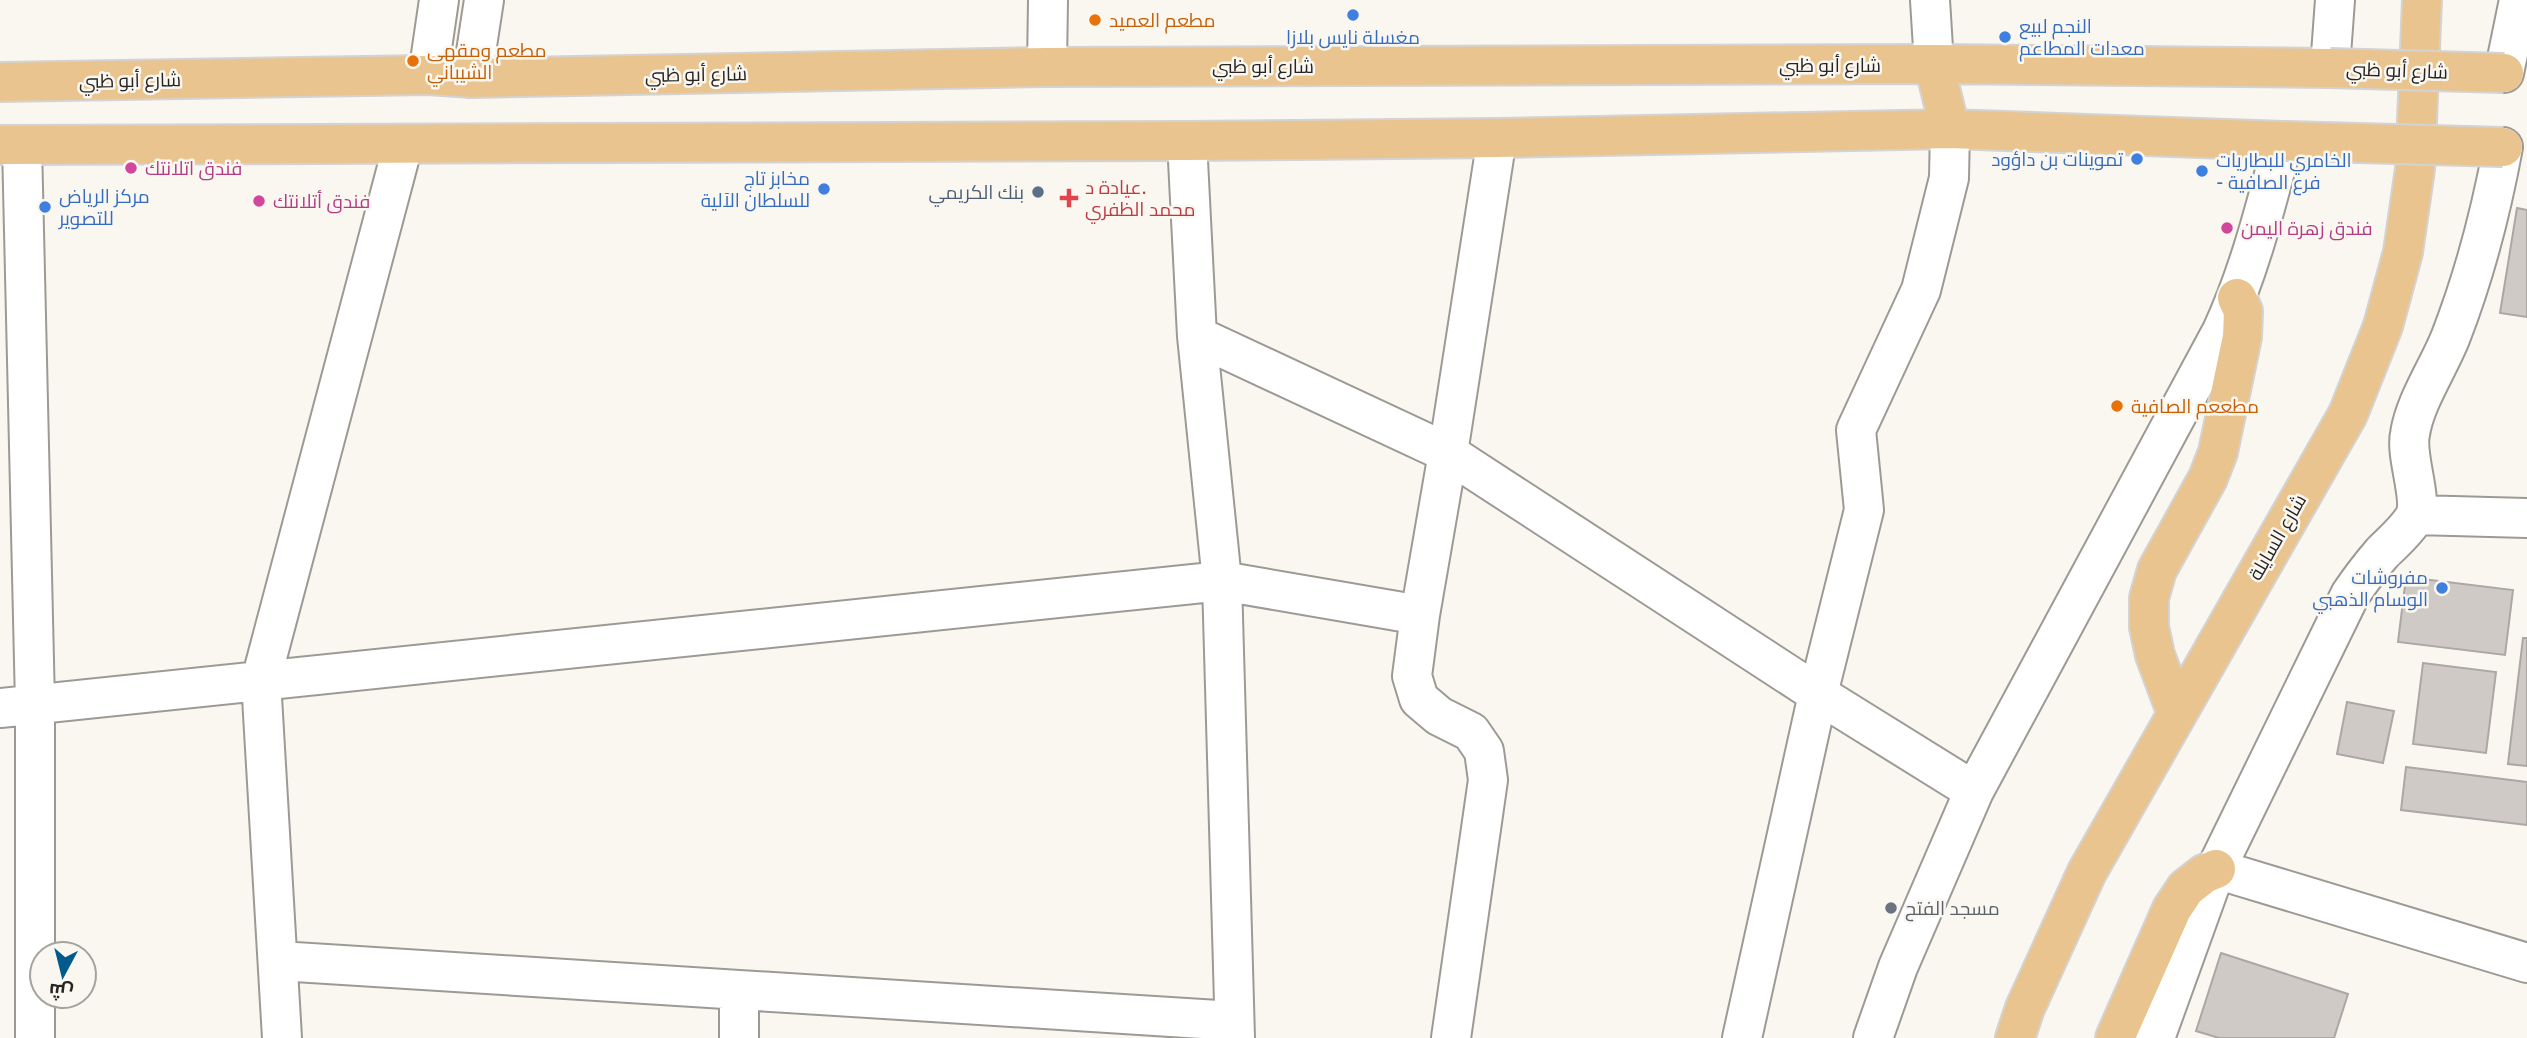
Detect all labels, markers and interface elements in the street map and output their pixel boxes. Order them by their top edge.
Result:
marker: مغسلة نايس بلازا [1345,7,1361,23]
place label: مطعم العميد [1109,8,1216,34]
marker: مطعم العميد [1087,12,1103,28]
place label: النجم لبيع معدات المطاعم [2019,14,2145,62]
place label: مغسلة نايس بلازا [1286,25,1420,49]
marker: النجم لبيع معدات المطاعم [1997,29,2013,45]
place label: مطعم ومقهى الشيباني [427,38,547,87]
marker: مطعم ومقهى الشيباني [405,53,421,69]
street label: شارع أبو ظبي [1779,53,1881,80]
street label: شارع أبو ظبي [1212,54,1314,81]
street label: شارع أبو ظبي [2345,56,2448,87]
street label: شارع أبو ظبي [645,61,747,90]
street label: شارع أبو ظبي [79,67,181,96]
place label: تموينات بن داؤود [1991,147,2123,171]
place label: الخامري للبطاريات - فرع الصافية [2216,148,2352,196]
marker: تموينات بن داؤود [2129,151,2145,167]
place label: فندق اتلانتك [145,156,242,181]
marker: فندق اتلانتك [123,160,139,176]
marker: الخامري للبطاريات - فرع الصافية [2194,163,2210,179]
place label: مخابز تاج للسلطان الآلية [701,166,810,212]
place label: عيادة د. محمد الظفري [1085,175,1196,224]
place label: بنك الكريمي [929,180,1024,207]
marker: مخابز تاج للسلطان الآلية [816,181,832,197]
place label: مركز الرياض للتصوير [58,184,150,230]
marker: بنك الكريمي [1030,184,1046,200]
marker: عيادة د. محمد الظفري [1059,188,1079,208]
place label: فندق أتلانتك [273,189,370,214]
marker: فندق أتلانتك [251,193,267,209]
marker: مركز الرياض للتصوير [37,199,53,215]
place label: فندق زهرة اليمن [2241,216,2373,241]
marker: فندق زهرة اليمن [2219,220,2235,236]
place label: مطععم الصافية [2131,394,2259,420]
marker: مطععم الصافية [2109,398,2125,414]
street label: شارع السايلة [2243,490,2313,585]
place label: مفروشات الوسام الذهبي [2312,565,2428,614]
marker: مفروشات الوسام الذهبي [2434,580,2450,596]
place label: مسجد الفتح [1905,896,2000,922]
marker: مسجد الفتح [1883,900,1899,916]
north arrow [28,940,98,1010]
text: ش [47,978,74,1005]

